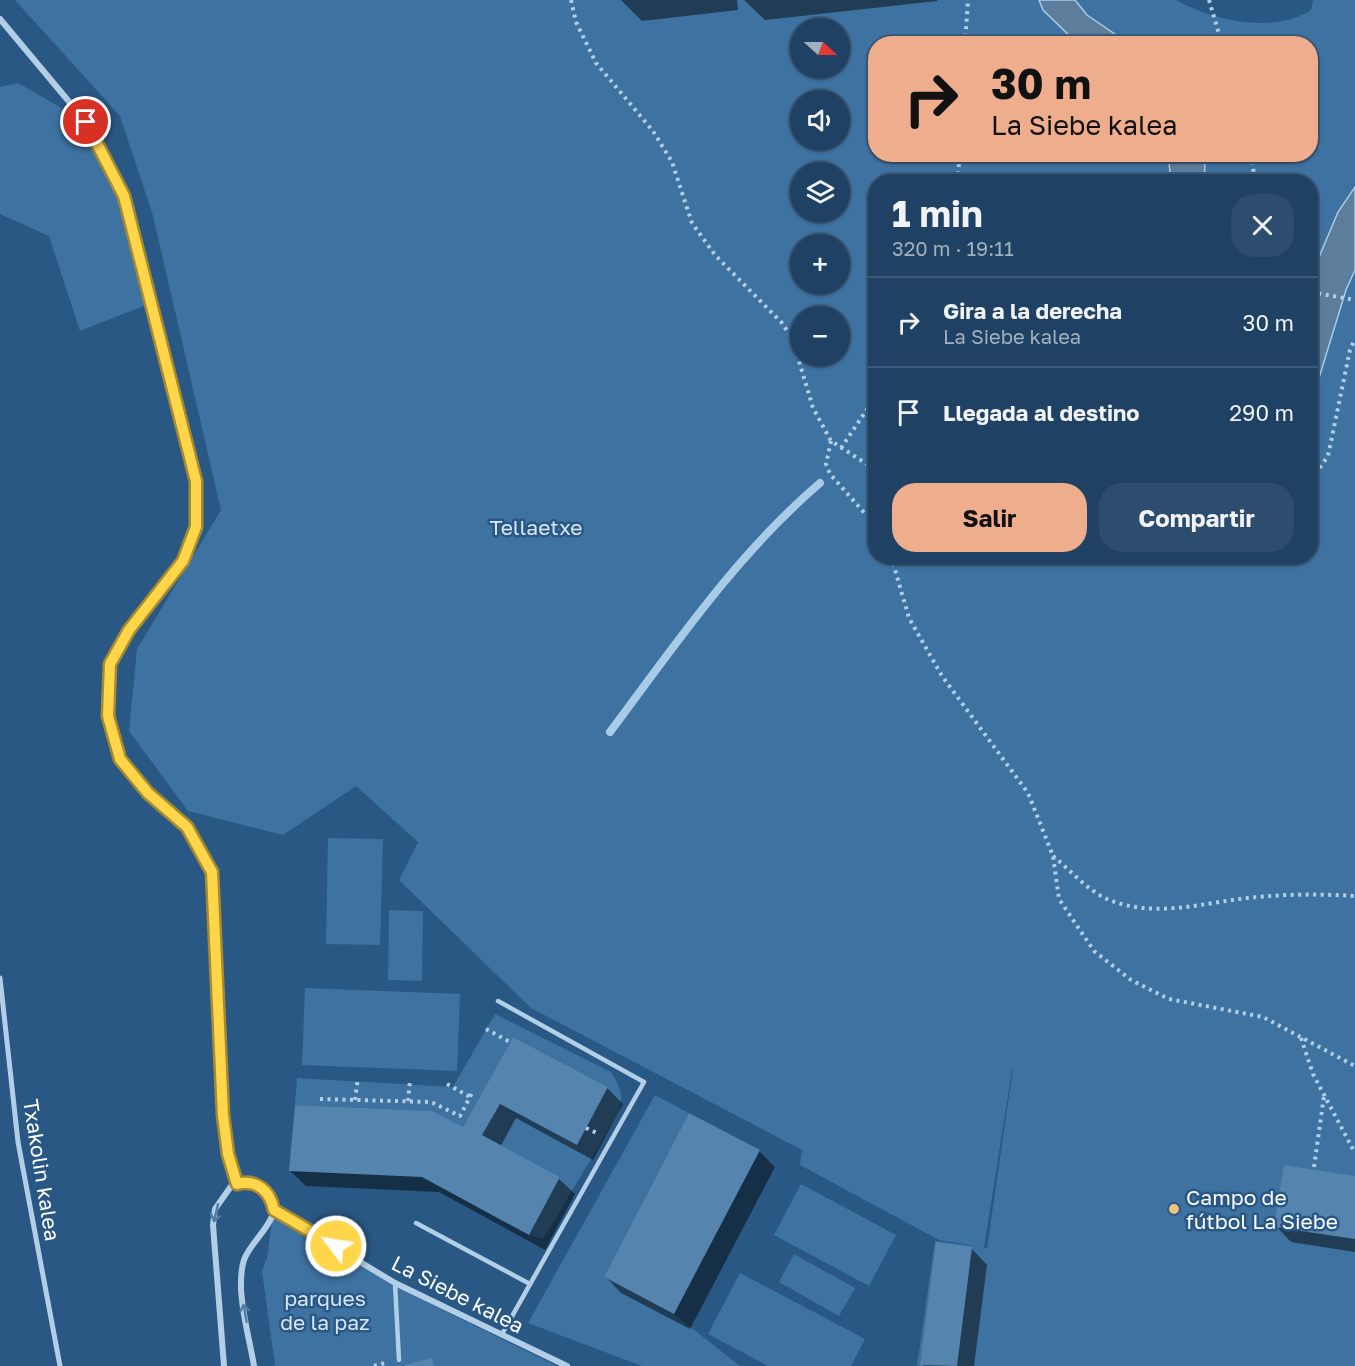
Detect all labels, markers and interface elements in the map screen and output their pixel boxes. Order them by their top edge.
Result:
north arrow [790,18,850,78]
map controls [790,18,850,366]
text: 30 m [991,58,1091,108]
icon: right [892,60,970,138]
button: sound [790,90,850,150]
pin [60,96,111,147]
icon: arrive [69,105,102,138]
text: La Siebe kalea [991,109,1177,141]
button: layers [790,162,850,222]
text: 1 min [892,192,983,235]
button: close [1231,194,1294,257]
button: + [790,234,850,294]
text: 320 m · 19:11 [892,236,1014,260]
text: Gira a la derecha [943,297,1122,324]
button: − [790,306,850,366]
icon: right [892,306,925,339]
text: 30 m [1243,309,1294,336]
text: La Siebe kalea [943,324,1081,348]
icon: arrive [892,396,925,429]
text: Llegada al destino [943,399,1140,426]
text: 290 m [1229,399,1294,426]
button: Salir [892,483,1087,552]
button: Compartir [1099,483,1294,552]
park label: Tellaetxe [490,514,582,540]
street label: Txakolin kalea [18,1097,66,1243]
place label: Campo de fútbol La Siebe [1186,1184,1338,1234]
marker: Campo de fútbol La Siebe [1167,1202,1181,1216]
one-way arrow [209,1203,221,1222]
position arrow [304,1214,368,1278]
street label: La Siebe kalea [388,1250,528,1338]
park label: parques de la paz [280,1285,370,1335]
one-way arrow [239,1304,250,1323]

